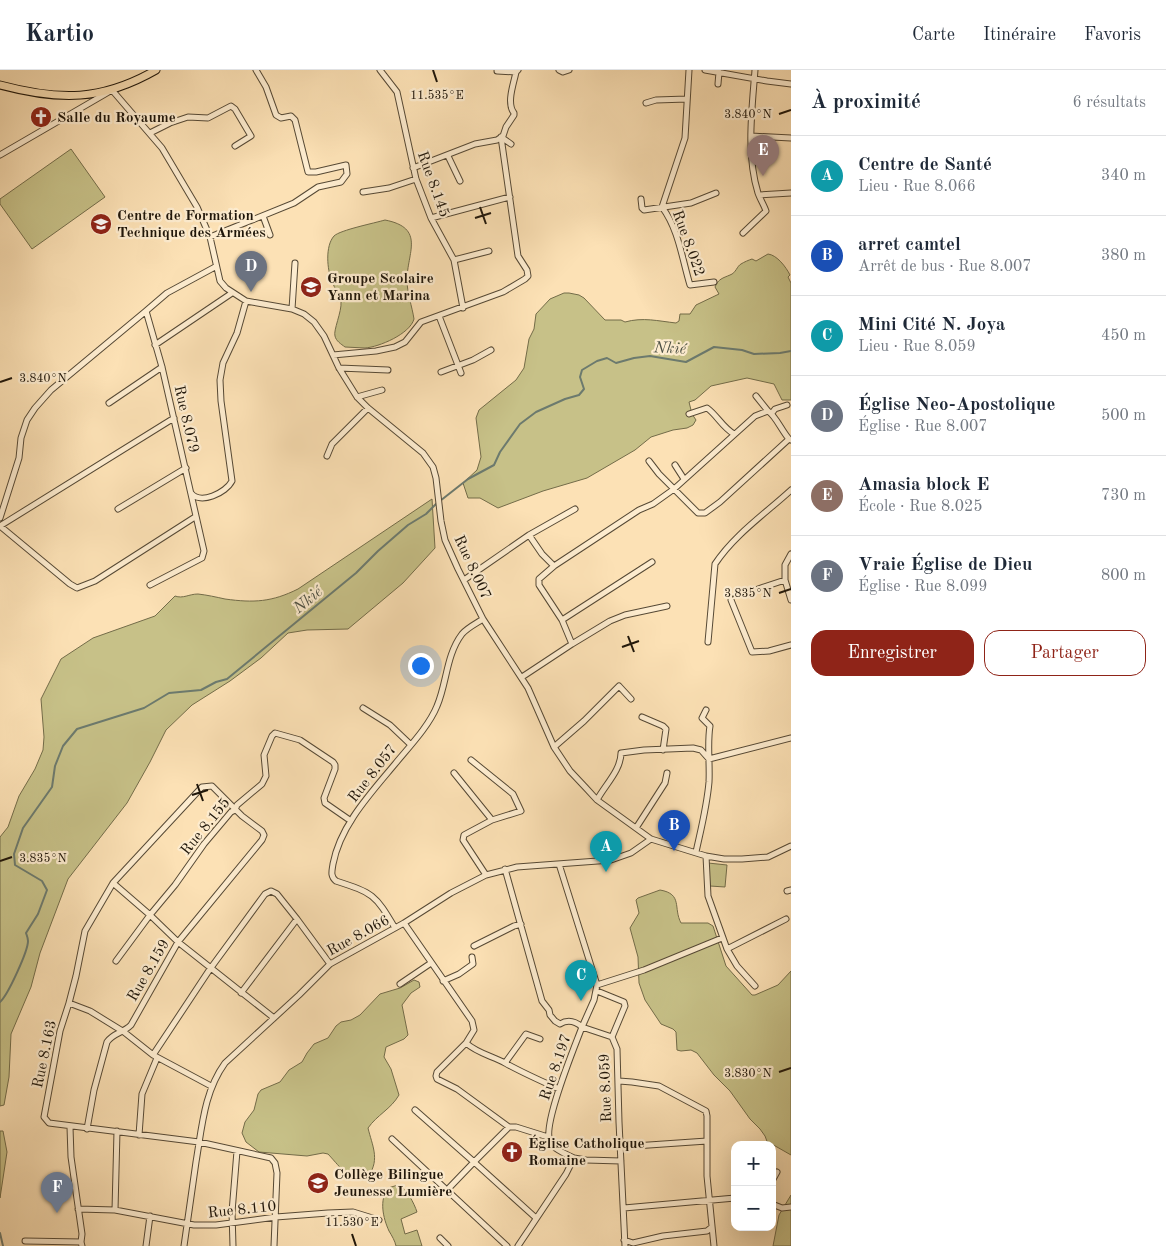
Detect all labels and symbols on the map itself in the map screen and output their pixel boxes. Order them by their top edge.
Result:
text: 11.535°E [410,89,464,102]
church icon: Salle du Royaume [29,105,53,129]
text: 3.840°N [724,109,772,121]
place label: Salle du Royaume [57,111,176,126]
pin: E [747,135,779,176]
street label: Rue 8.145 [414,150,451,219]
place label: Centre de Formation Technique des Armées [117,209,266,241]
street label: Rue 8.022 [669,209,706,278]
school or university icon: Centre de Formation Technique des Armées [89,212,113,236]
pin: D [235,251,267,292]
place label: Groupe Scolaire Yann et Marina [327,272,434,304]
school or university icon: Groupe Scolaire Yann et Marina [299,275,323,299]
water label: Nkié [652,340,688,358]
text: 3.840°N [19,373,67,385]
street label: Rue 8.079 [170,384,201,455]
street label: Rue 8.007 [450,533,493,602]
water label: Nkié [290,583,327,618]
text: 3.835°N [724,587,772,600]
your location [408,653,434,679]
street label: Rue 8.057 [346,742,400,806]
street label: Rue 8.155 [179,795,234,858]
pin: B [658,810,690,851]
pin: A [590,831,622,872]
text: 3.835°N [19,852,67,865]
street label: Rue 8.066 [325,913,392,960]
street label: Rue 8.159 [126,937,173,1004]
pin: C [565,960,597,1001]
street label: Rue 8.163 [31,1019,60,1090]
street label: Rue 8.197 [538,1032,575,1102]
street label: Rue 8.059 [598,1053,615,1123]
text: 3.830°N [724,1068,772,1080]
place label: Église Catholique Romaine [528,1134,645,1169]
church icon: Église Catholique Romaine [500,1140,524,1164]
place label: Collège Bilingue Jeunesse Lumière [334,1168,452,1200]
school or university icon: Collège Bilingue Jeunesse Lumière [306,1171,330,1195]
pin: F [41,1172,73,1213]
street label: Rue 8.110 [207,1199,277,1222]
text: 11.530°E [325,1216,379,1229]

